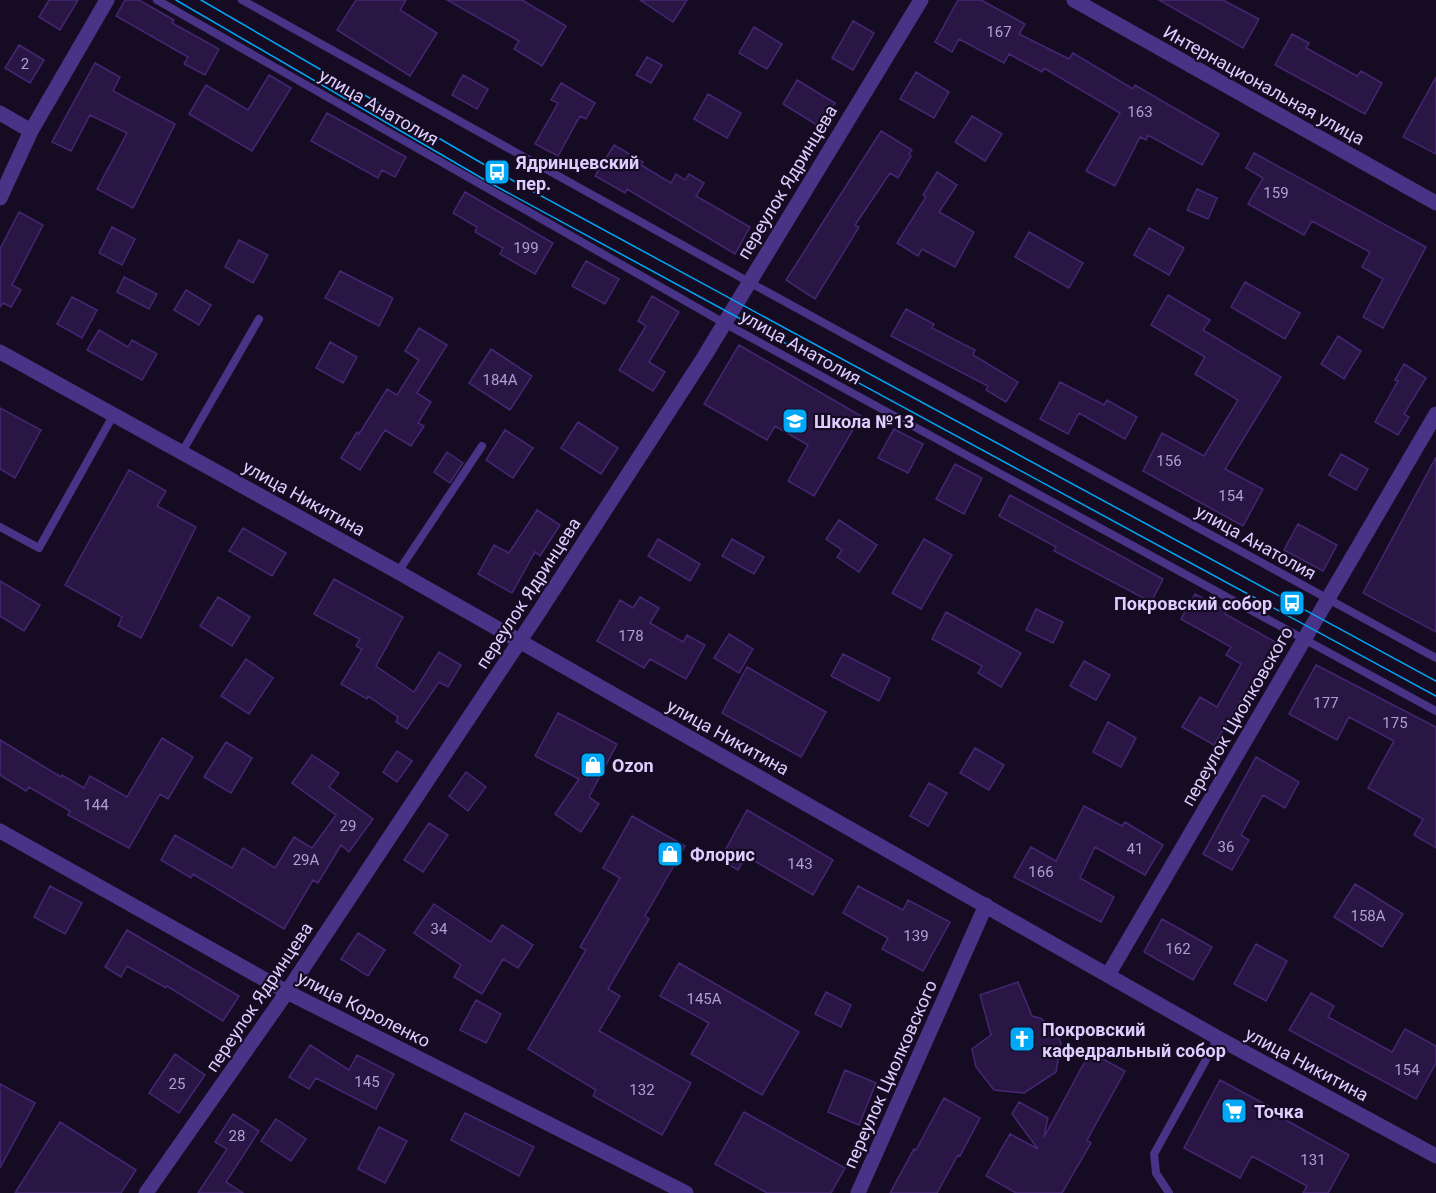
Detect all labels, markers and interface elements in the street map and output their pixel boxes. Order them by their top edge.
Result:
street label: Интернациональная улица [1160,21,1368,149]
house number: 167 [986,23,1012,41]
house number: 2 [21,55,29,73]
street label: улица Анатолия [315,64,443,150]
street label: переулок Ядринцева [733,101,841,263]
house number: 163 [1127,103,1153,121]
place label: Ядринцевский пер. [515,152,639,194]
bus stop icon: Ядринцевский пер. [482,157,512,187]
house number: 159 [1263,184,1289,202]
house number: 199 [513,239,539,257]
street label: улица Анатолия [737,305,865,389]
house number: 184А [482,371,518,389]
school or university icon: Школа №13 [780,406,810,436]
place label: Школа №13 [814,411,914,432]
house number: 156 [1156,452,1182,470]
street label: улица Никитина [239,456,369,540]
house number: 154 [1218,487,1244,505]
street label: улица Анатолия [1192,500,1320,584]
street label: переулок Ядринцева [471,513,585,673]
bus stop icon: Покровский собор [1277,588,1307,618]
place label: Покровский собор [1114,593,1272,614]
street label: переулок Циолковского [1177,623,1297,809]
house number: 178 [618,627,644,645]
house number: 177 [1313,694,1339,712]
street label: улица Никитина [663,695,793,779]
house number: 175 [1382,714,1408,732]
shop icon: Ozon [578,750,608,780]
place label: Ozon [612,755,654,776]
house number: 144 [83,796,109,814]
house number: 29 [340,817,356,835]
house number: 36 [1218,838,1234,856]
shop icon: Флорис [655,839,685,869]
house number: 41 [1127,840,1143,858]
place label: Флорис [690,844,755,865]
house number: 29А [293,851,320,869]
house number: 143 [787,855,813,873]
house number: 166 [1028,863,1054,881]
house number: 158А [1350,907,1386,925]
street label: переулок Ядринцева [201,918,317,1076]
house number: 34 [431,920,448,938]
house number: 139 [903,927,929,945]
house number: 162 [1165,940,1191,958]
street label: улица Короленко [294,967,434,1051]
street label: переулок Циолковского [839,977,941,1171]
house number: 145А [686,990,722,1008]
place label: Покровский кафедральный собор [1042,1019,1226,1061]
street label: улица Никитина [1242,1023,1372,1105]
church icon: Покровский кафедральный собор [1007,1024,1037,1054]
house number: 154 [1394,1061,1420,1079]
house number: 145 [354,1073,380,1091]
house number: 25 [169,1075,185,1093]
house number: 132 [629,1081,655,1099]
supermarket icon: Точка [1219,1096,1249,1126]
place label: Точка [1254,1101,1304,1122]
house number: 28 [229,1127,245,1145]
house number: 131 [1300,1151,1326,1169]

